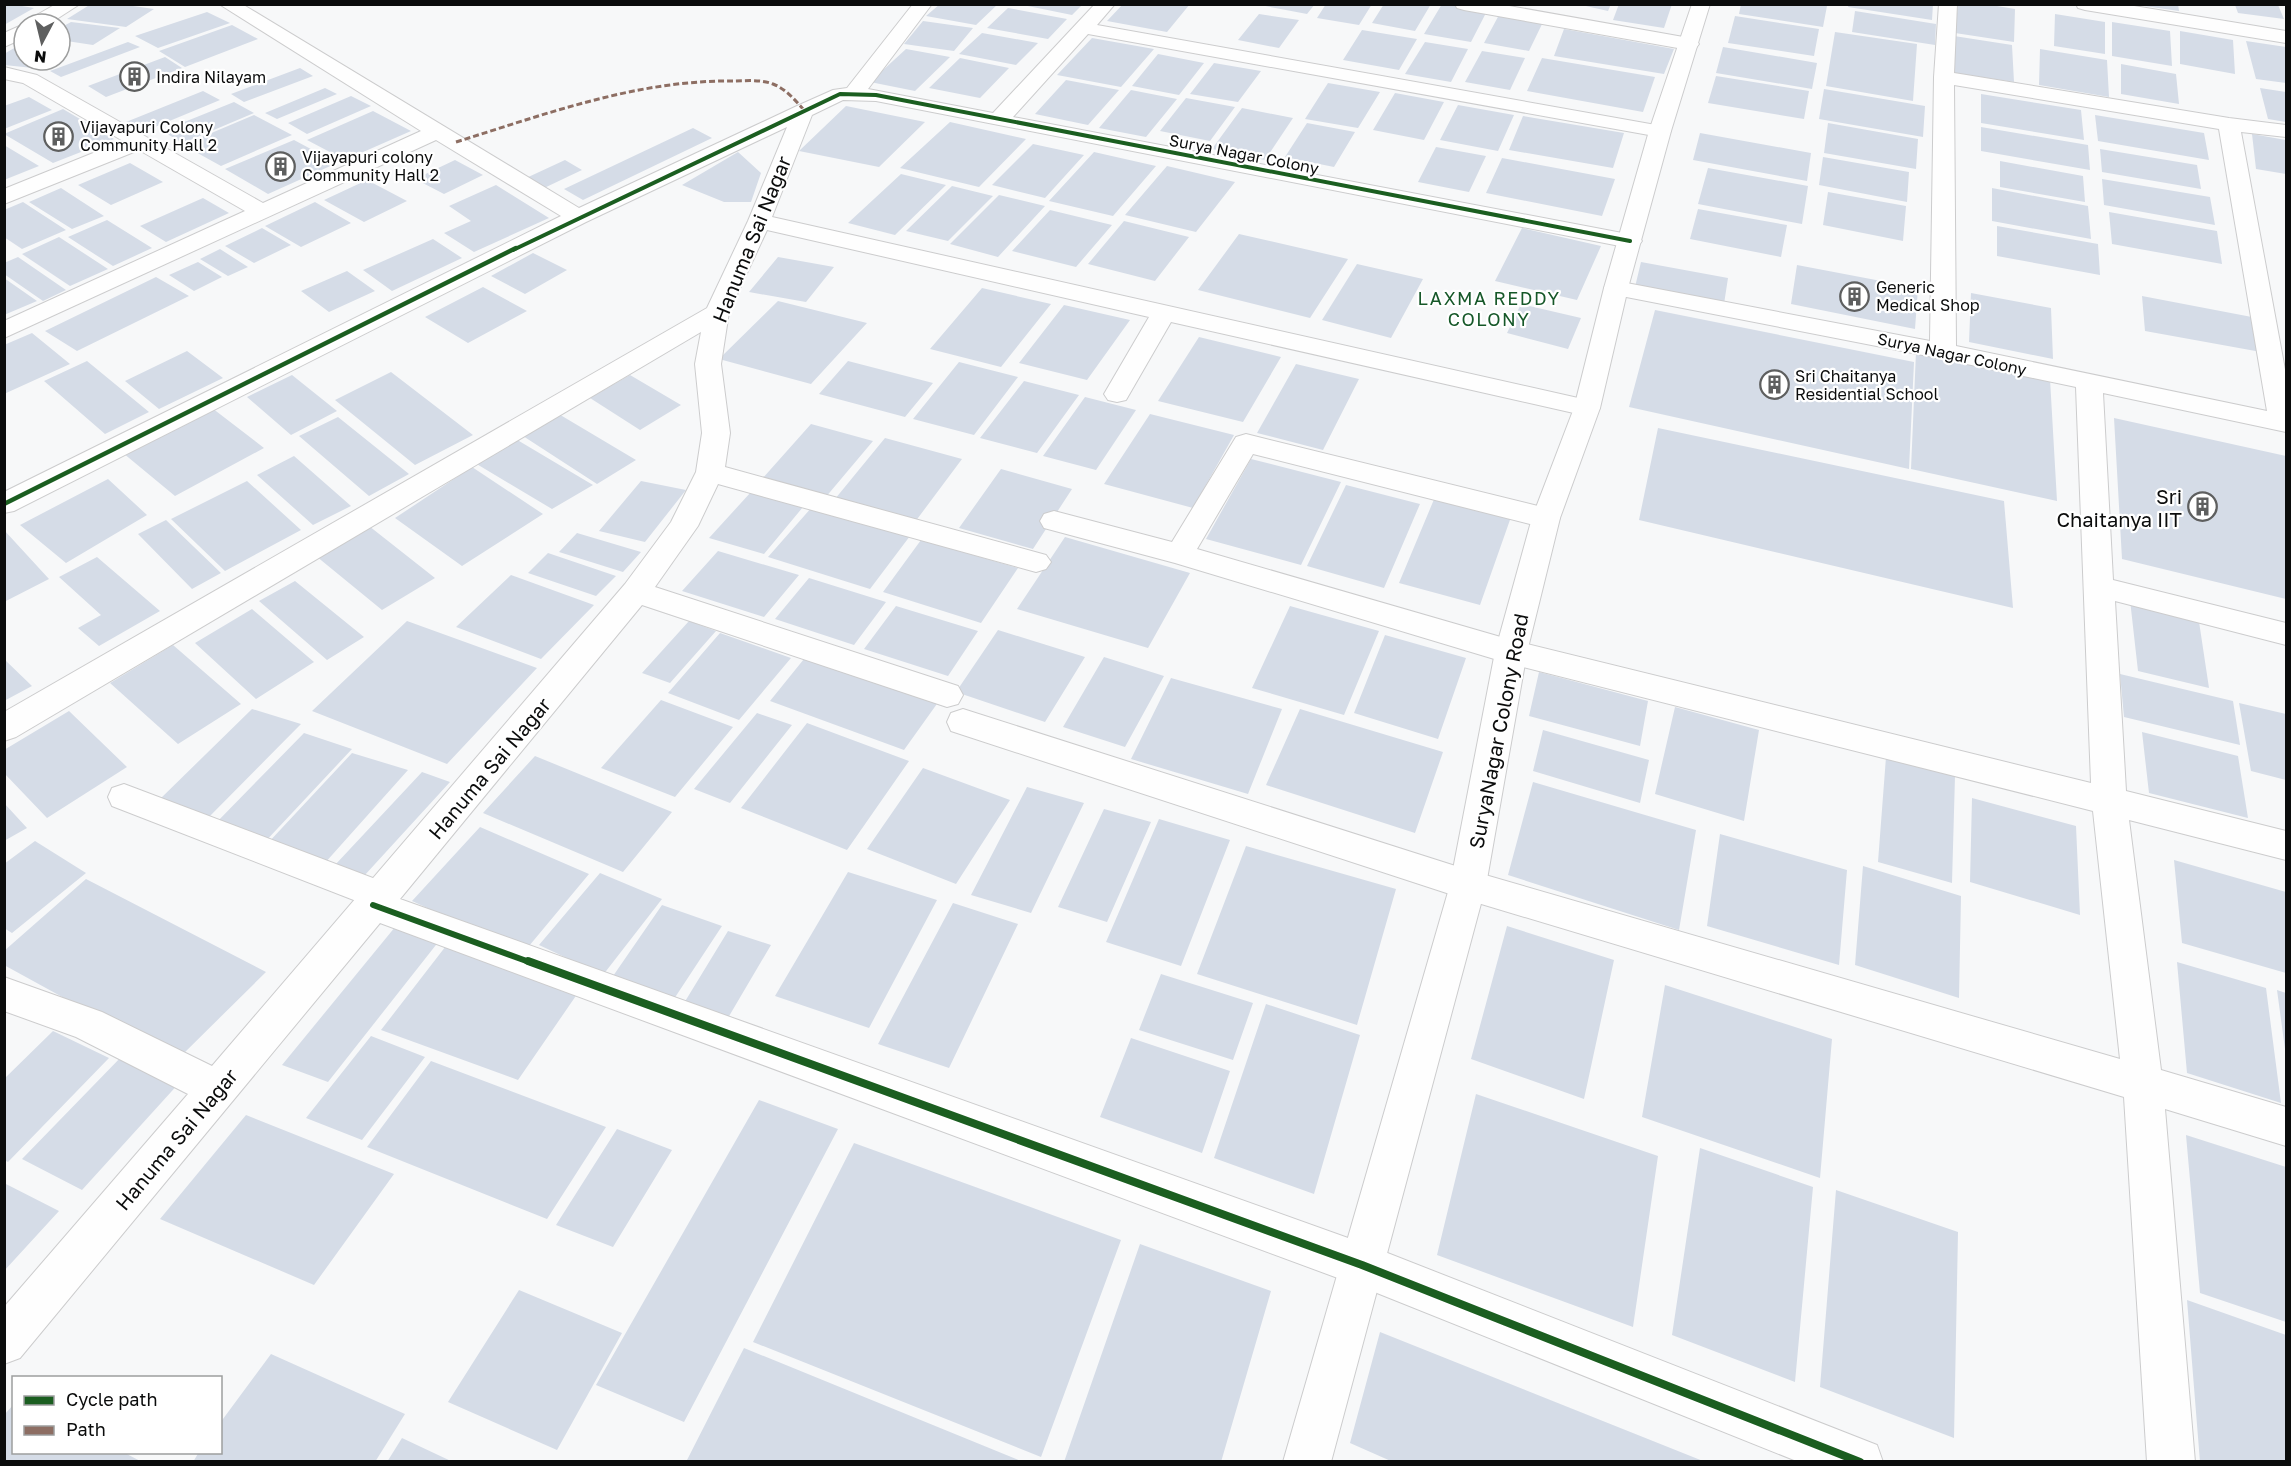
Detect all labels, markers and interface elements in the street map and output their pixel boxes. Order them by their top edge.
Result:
north arrow [12,12,72,72]
text: N [33,46,47,68]
building icon: Indira Nilayam [119,61,151,93]
place label: Indira Nilayam [156,67,266,87]
place label: Vijayapuri Colony Community Hall 2 [80,117,217,155]
building icon: Vijayapuri Colony Community Hall 2 [43,120,75,152]
street label: Surya Nagar Colony [1167,130,1321,178]
place label: Vijayapuri colony Community Hall 2 [302,147,439,185]
building icon: Vijayapuri colony Community Hall 2 [265,150,297,182]
street label: Hanuma Sai Nagar [707,152,795,326]
place label: Generic Medical Shop [1876,277,1980,315]
building icon: Generic Medical Shop [1839,280,1871,312]
district label: LAXMA REDDY COLONY [1417,287,1561,330]
street label: Surya Nagar Colony [1876,328,2028,380]
place label: Sri Chaitanya Residential School [1795,366,1939,404]
building icon: Sri Chaitanya Residential School [1758,369,1790,401]
place label: Sri Chaitanya IIT [2056,484,2182,531]
building icon: Sri Chaitanya IIT [2187,491,2219,523]
street label: SuryaNagar Colony Road [1463,611,1533,851]
street label: Hanuma Sai Nagar [423,692,555,844]
street label: Hanuma Sai Nagar [110,1063,242,1215]
legend [12,1376,222,1454]
text: Cycle path [66,1388,158,1410]
text: Path [66,1418,106,1440]

